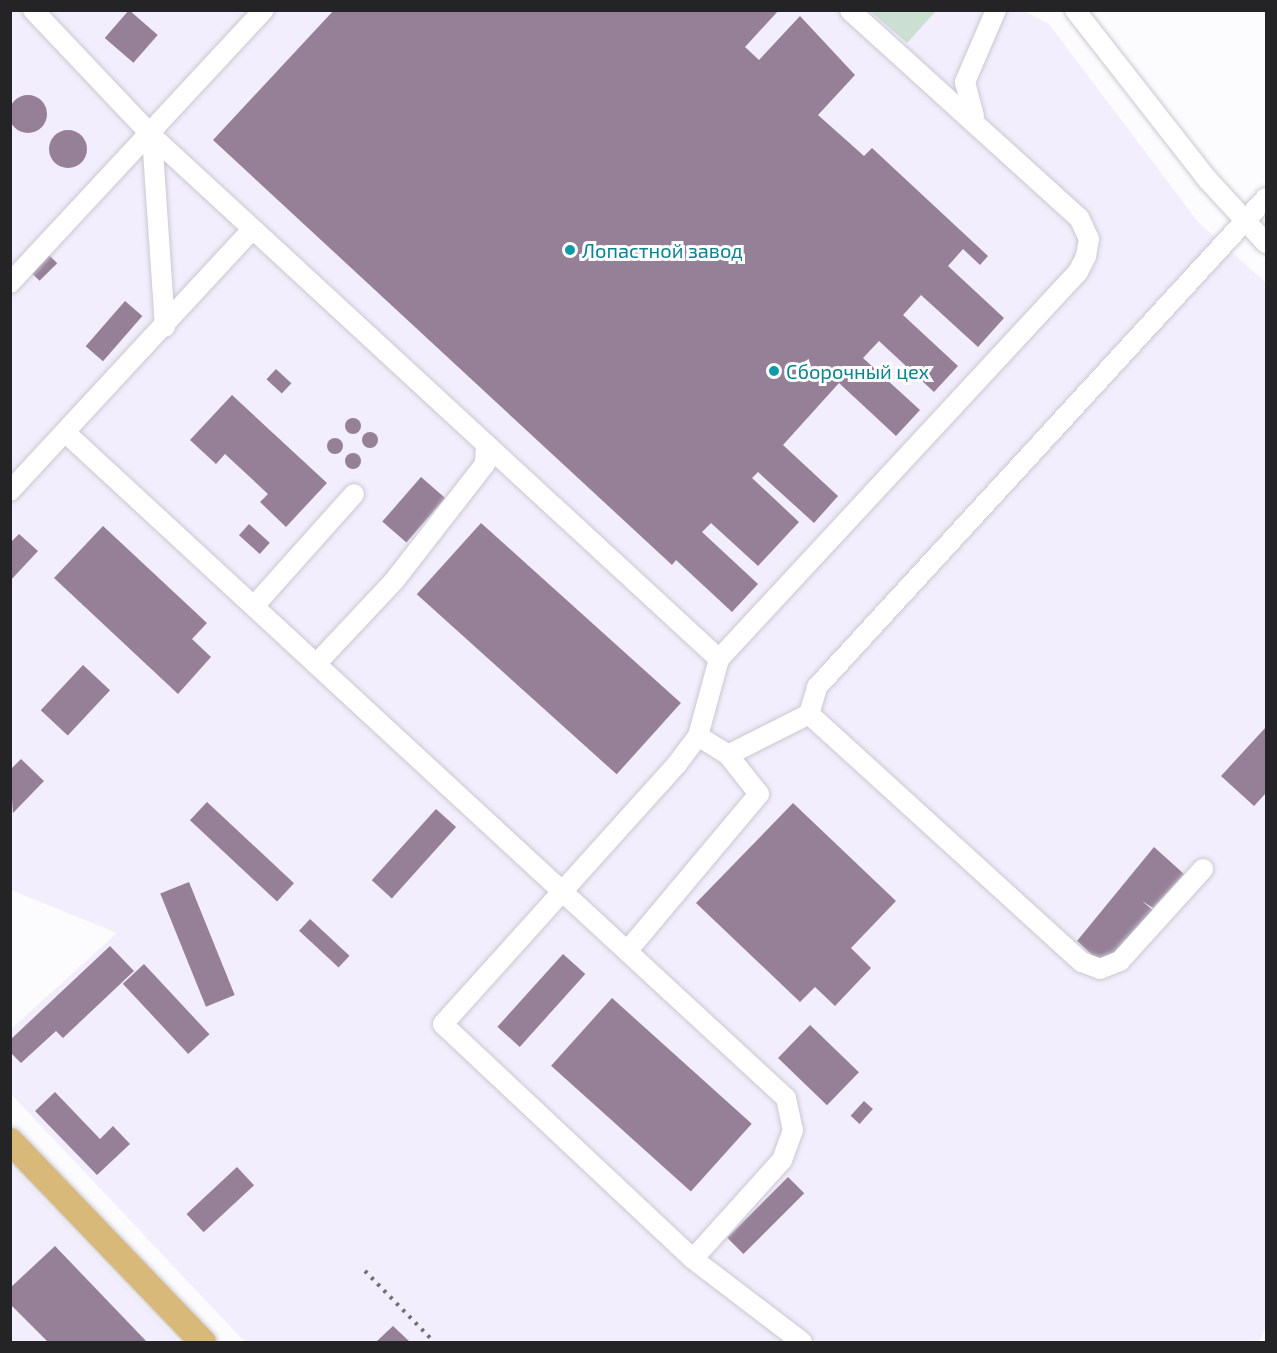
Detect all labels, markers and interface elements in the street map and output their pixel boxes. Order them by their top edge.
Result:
place label: Лопастной завод [582,238,743,262]
marker: Лопастной завод [563,243,577,257]
place label: Сборочный цех [786,359,929,383]
marker: Сборочный цех [767,364,781,378]

